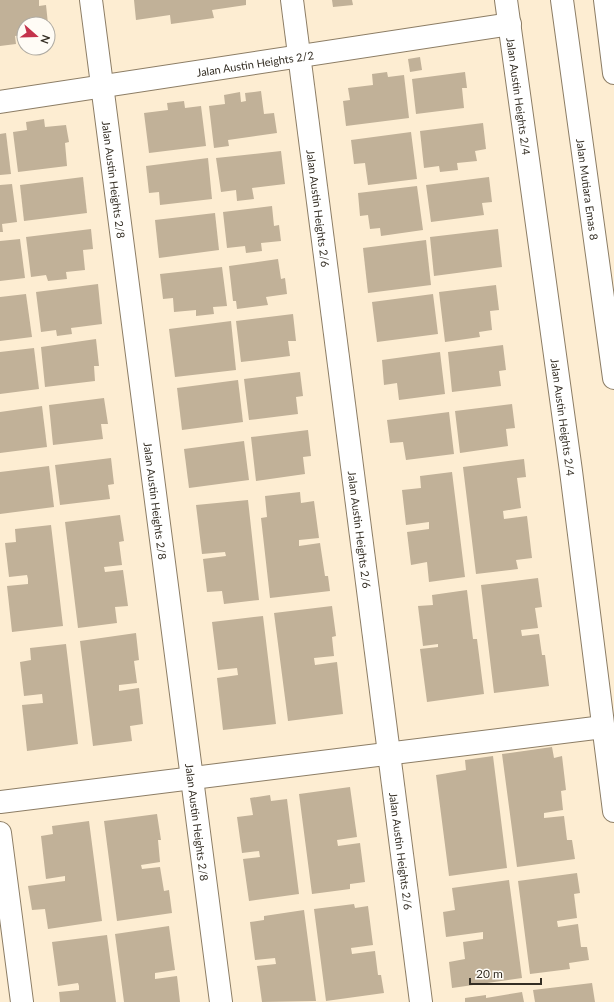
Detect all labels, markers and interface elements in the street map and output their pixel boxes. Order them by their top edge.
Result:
north arrow [16,16,56,56]
text: N [38,33,53,46]
street label: Jalan Austin Heights 2/4 [505,37,534,156]
street label: Jalan Austin Heights 2/2 [196,48,315,78]
street label: Jalan Austin Heights 2/8 [100,120,128,239]
street label: Jalan Mutiara Emas 8 [575,138,601,241]
street label: Jalan Austin Heights 2/6 [305,149,333,268]
street label: Jalan Austin Heights 2/4 [549,358,578,477]
street label: Jalan Austin Heights 2/8 [142,441,170,560]
street label: Jalan Austin Heights 2/6 [346,470,374,589]
street label: Jalan Austin Heights 2/8 [184,763,212,882]
street label: Jalan Austin Heights 2/6 [388,791,416,910]
scale bar [470,960,541,986]
text: 20 m [476,966,503,981]

